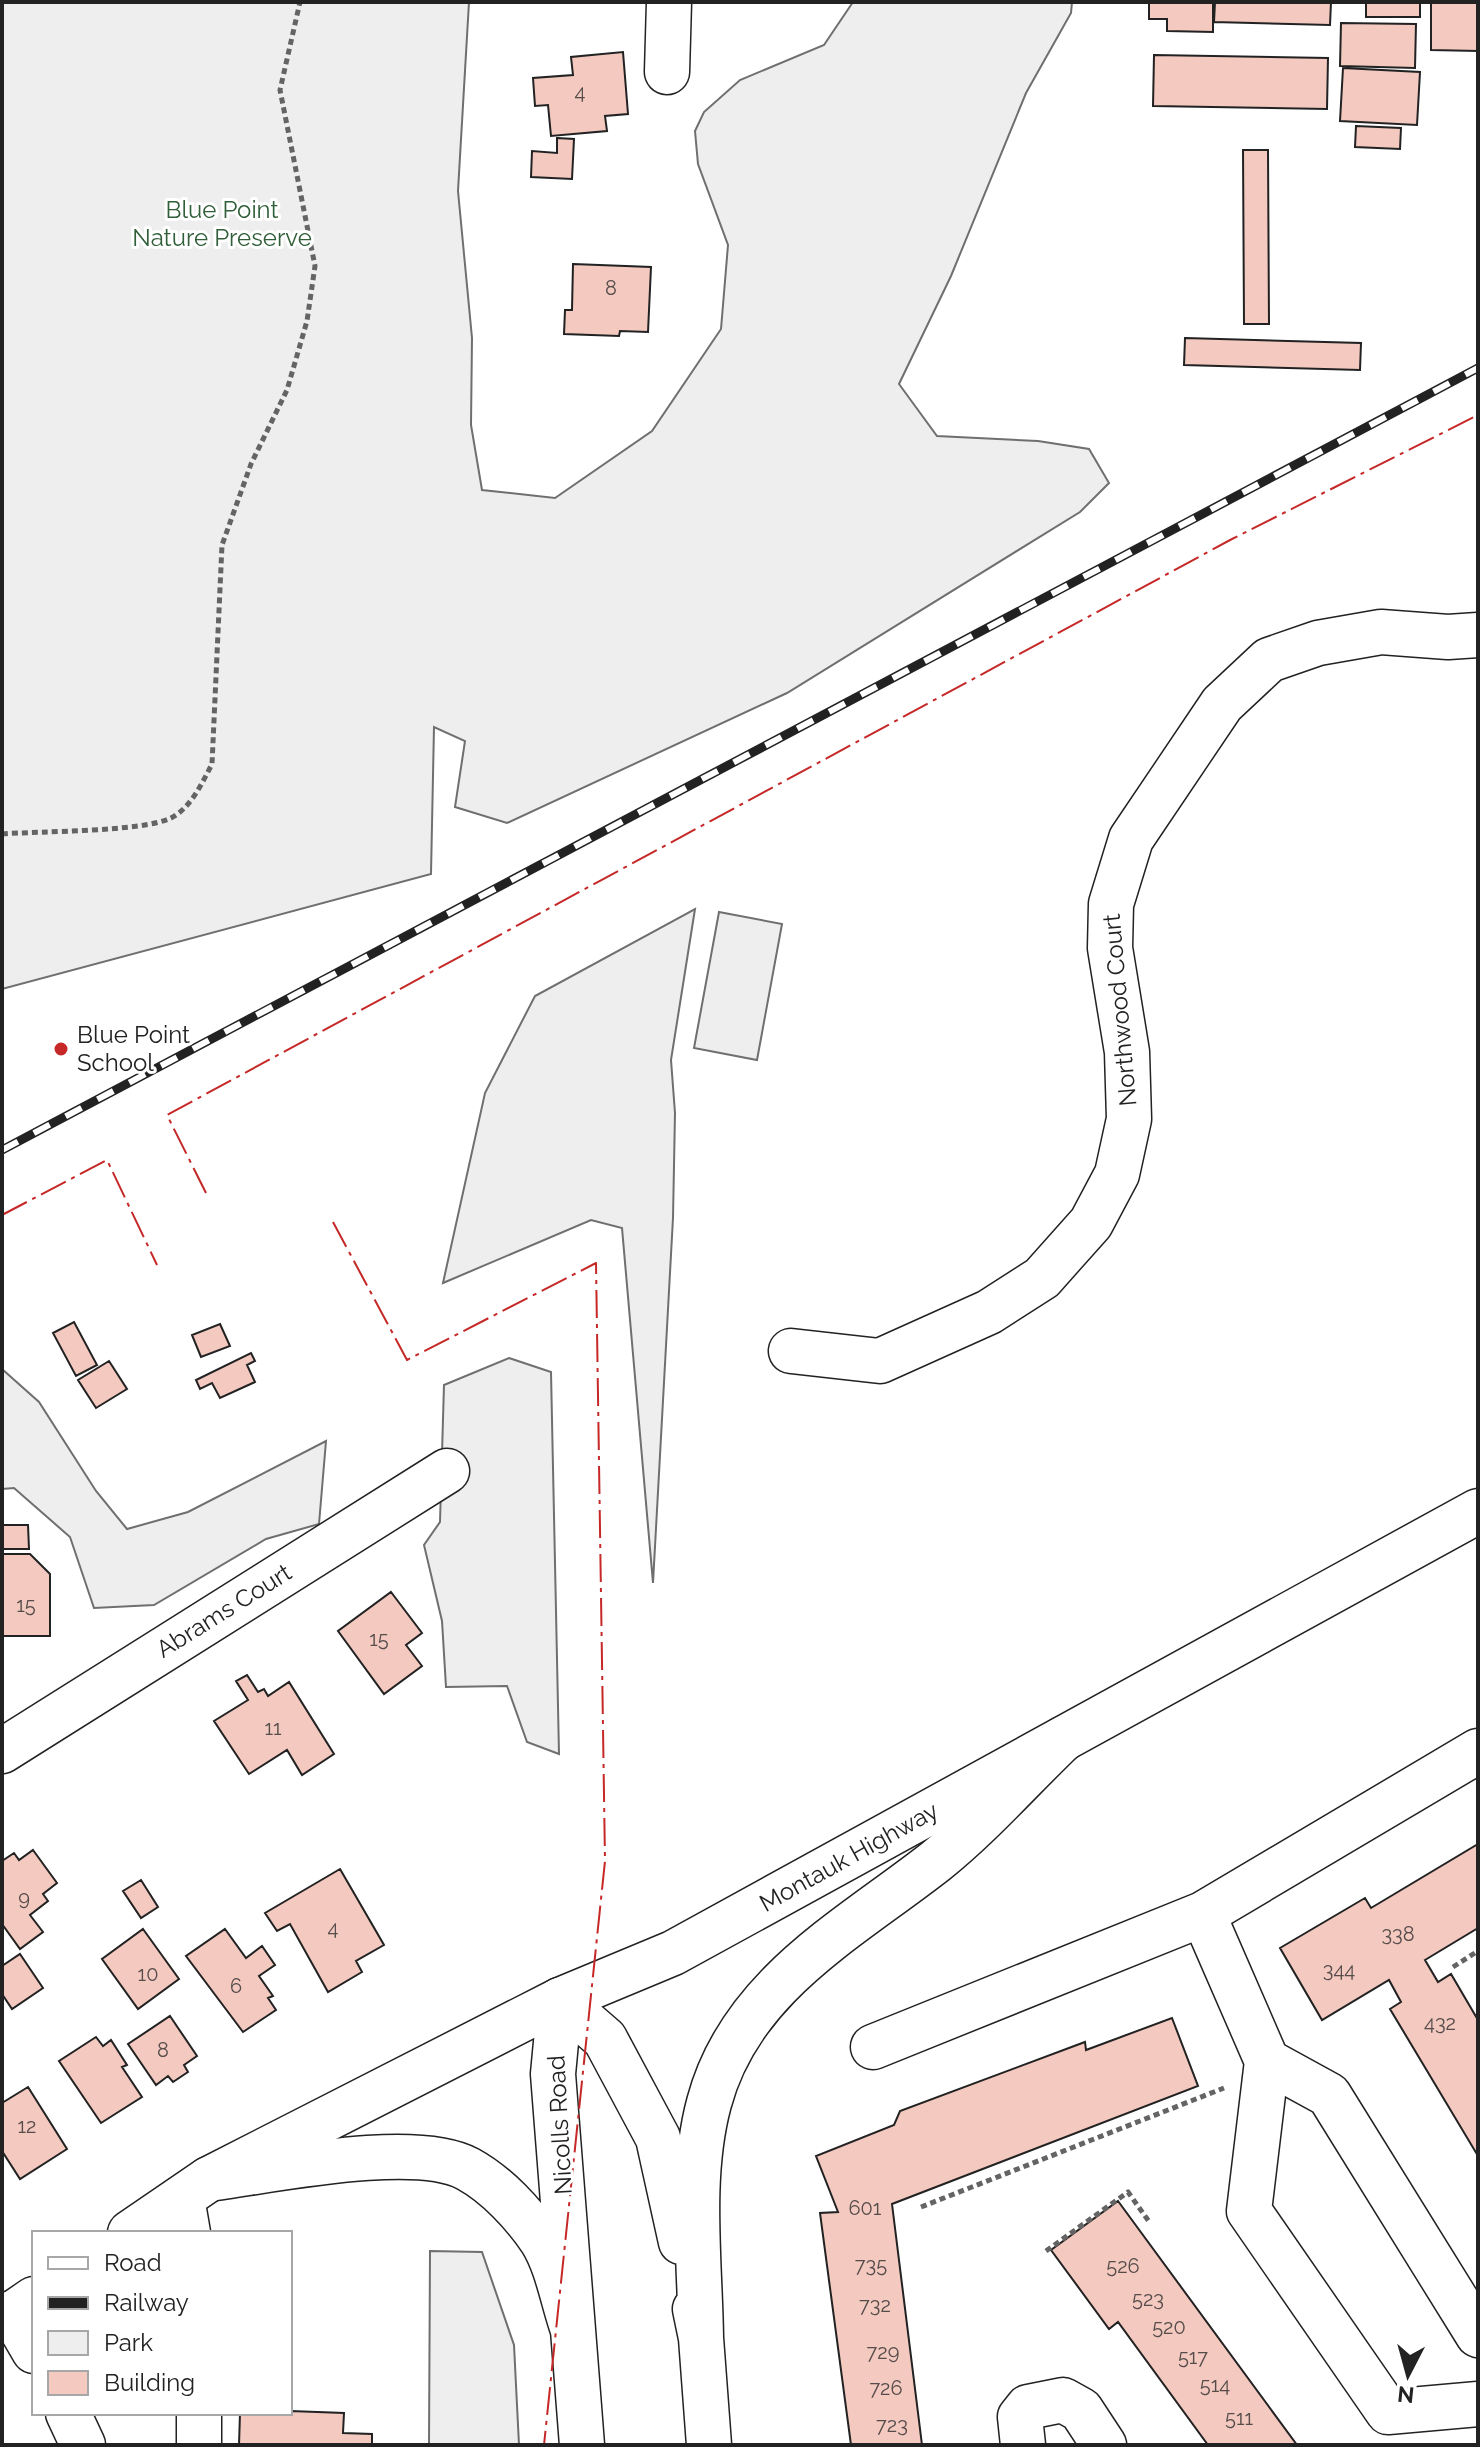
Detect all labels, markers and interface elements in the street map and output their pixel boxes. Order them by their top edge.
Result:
house number: 4 [575,80,586,104]
park label: Blue Point Nature Preserve [132,195,312,252]
house number: 8 [605,276,617,300]
street label: Northwood Court [1097,913,1142,1107]
place label: Blue Point School [77,1020,190,1077]
marker: Blue Point School [52,1040,70,1058]
street label: Abrams Court [151,1558,297,1664]
house number: 15 [16,1593,36,1617]
house number: 15 [369,1627,389,1651]
house number: 11 [264,1716,282,1740]
street label: Montauk Highway [754,1795,943,1918]
house number: 9 [18,1886,30,1910]
house number: 4 [328,1916,339,1940]
house number: 338 [1381,1922,1415,1946]
house number: 344 [1323,1958,1355,1982]
house number: 10 [138,1962,158,1986]
house number: 6 [230,1974,242,1998]
house number: 432 [1424,2011,1456,2035]
house number: 8 [157,2038,169,2062]
street label: Nicolls Road [541,2055,578,2195]
house number: 12 [18,2114,36,2138]
house number: 601 [849,2196,882,2220]
legend [32,2231,292,2415]
text: Road [104,2248,162,2277]
house number: 735 [855,2253,887,2277]
house number: 526 [1106,2254,1140,2278]
house number: 523 [1132,2287,1164,2311]
text: Railway [104,2288,189,2317]
house number: 732 [859,2293,891,2317]
house number: 520 [1152,2315,1186,2339]
text: Park [104,2328,153,2357]
north arrow [1368,2335,1448,2415]
house number: 729 [867,2340,899,2364]
house number: 517 [1178,2345,1208,2369]
text: Building [104,2368,195,2397]
house number: 514 [1200,2373,1230,2397]
house number: 726 [869,2376,903,2400]
text: N [1396,2381,1416,2409]
house number: 511 [1225,2406,1253,2430]
house number: 723 [876,2413,908,2437]

